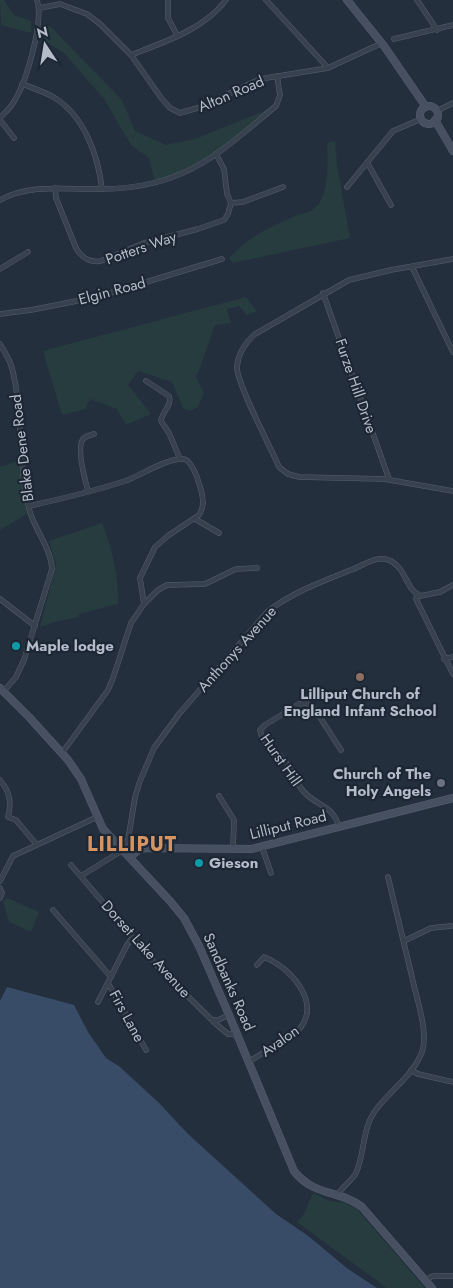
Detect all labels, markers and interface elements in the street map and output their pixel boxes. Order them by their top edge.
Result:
north arrow [20,20,70,70]
text: N [35,21,50,43]
street label: Alton Road [195,70,267,118]
street label: Potters Way [103,225,180,270]
street label: Elgin Road [76,271,148,311]
street label: Furze Hill Drive [329,336,383,437]
street label: Blake Dene Road [4,393,40,503]
street label: Anthonys Avenue [192,601,282,697]
place label: Maple lodge [26,635,114,657]
marker: Maple lodge [10,640,22,652]
marker: Lilliput Church of England Infant School [354,671,366,683]
place label: Lilliput Church of England Infant School [284,683,436,722]
street label: Hurst Hill [255,729,307,791]
place label: Church of The Holy Angels [333,763,431,802]
marker: Church of The Holy Angels [435,777,447,789]
street label: Lilliput Road [247,805,329,845]
district label: LILLIPUT [87,830,177,859]
place label: Gieson [209,852,258,874]
marker: Gieson [193,857,205,869]
street label: Dorset Lake Avenue [96,895,196,1003]
street label: Sandbanks Road [198,930,260,1034]
street label: Firs Lane [104,986,150,1046]
street label: Avalon [256,1020,304,1062]

